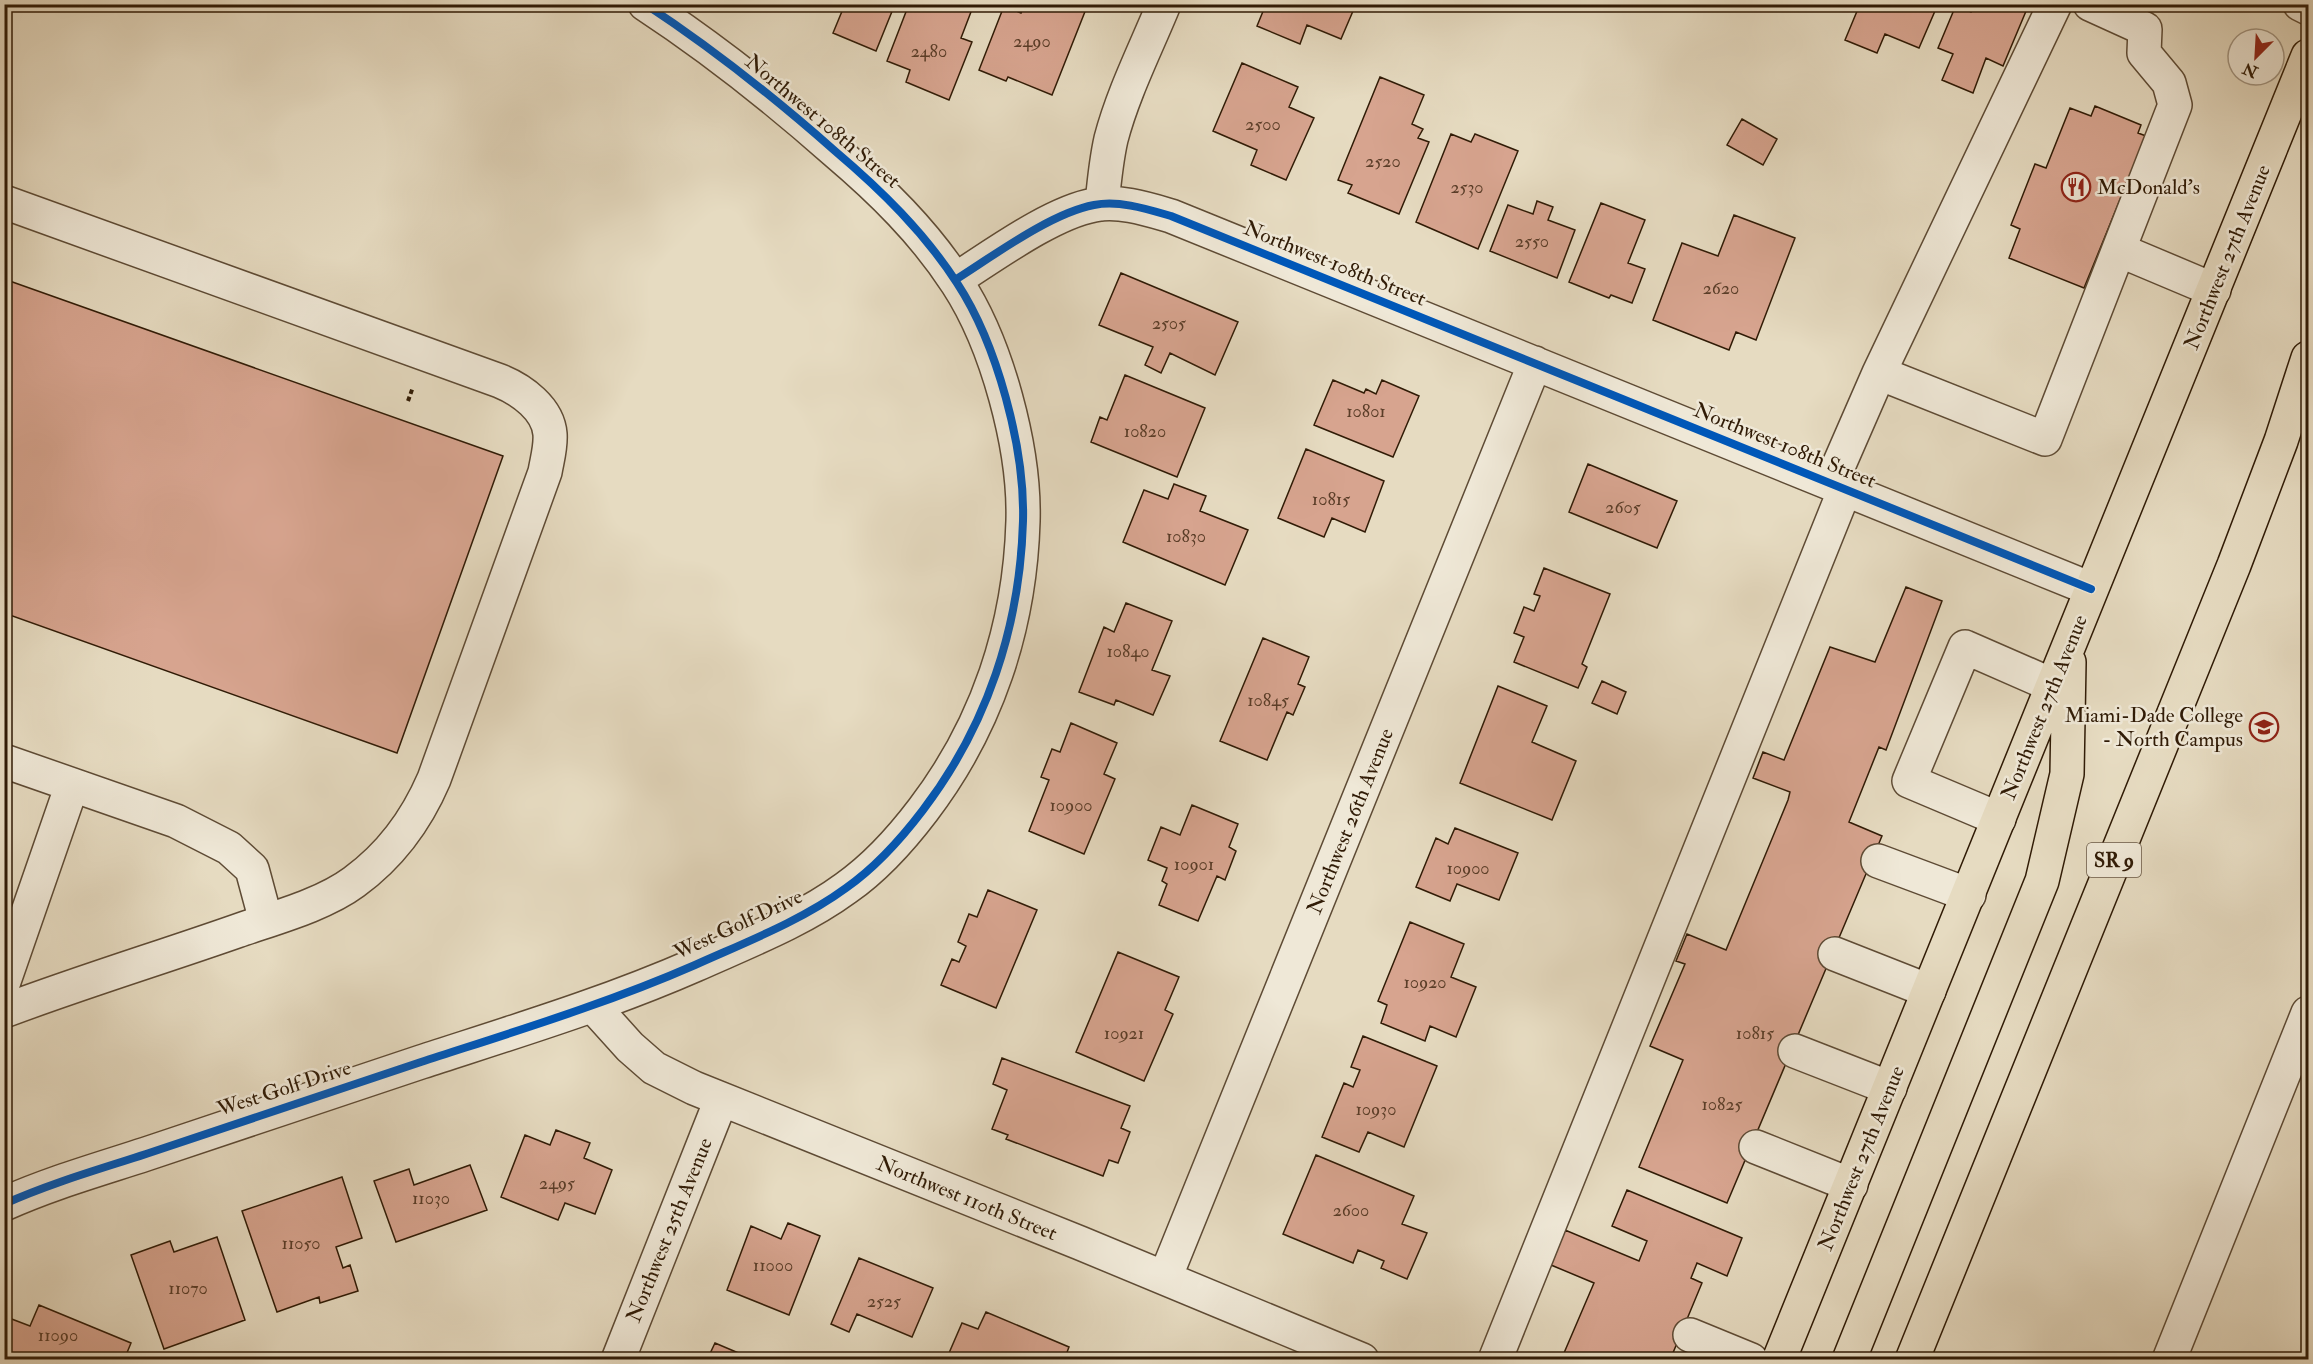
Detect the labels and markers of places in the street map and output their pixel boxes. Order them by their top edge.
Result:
restaurant icon: McDonald's [2060,171,2092,203]
place label: McDonald's [2097,174,2200,201]
place label: Miami-Dade College - North Campus [2064,702,2243,753]
school or university icon: Miami-Dade College - North Campus [2248,711,2280,743]

